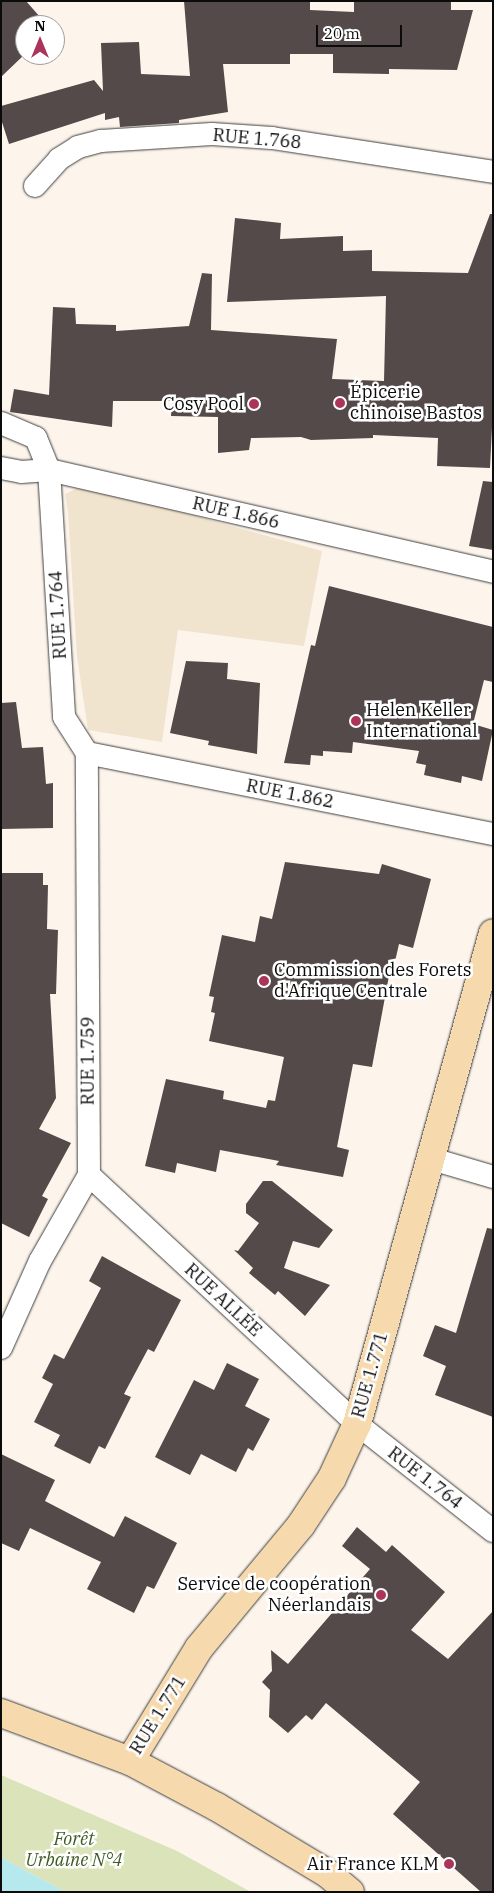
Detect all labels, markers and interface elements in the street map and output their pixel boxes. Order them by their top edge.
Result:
north arrow [15,15,65,65]
scale bar [319,15,405,47]
text: N [34,17,46,35]
text: 20 m [324,24,360,43]
street label: RUE 1.768 [212,124,302,154]
place label: Épicerie chinoise Bastos [350,382,482,424]
place label: Cosy Pool [163,393,244,415]
marker: Épicerie chinoise Bastos [334,397,346,409]
marker: Cosy Pool [248,398,260,410]
street label: RUE 1.866 [190,492,282,534]
street label: RUE 1.764 [45,570,71,660]
place label: Helen Keller International [366,700,478,742]
marker: Helen Keller International [350,715,362,727]
street label: RUE 1.862 [244,775,336,813]
place label: Commission des Forets d'Afrique Centrale [274,960,472,1002]
marker: Commission des Forets d'Afrique Centrale [258,975,270,987]
street label: RUE 1.759 [77,1017,99,1105]
street label: RUE ALLÉE [180,1259,266,1341]
street label: RUE 1.771 [347,1329,393,1421]
street label: RUE 1.764 [383,1442,467,1514]
place label: Service de coopération Néerlandais [178,1574,371,1616]
marker: Service de coopération Néerlandais [375,1589,387,1601]
street label: RUE 1.771 [125,1672,191,1758]
park label: Forêt Urbaine N°4 [26,1829,122,1872]
place label: Air France KLM [307,1853,439,1875]
marker: Air France KLM [443,1858,455,1870]

